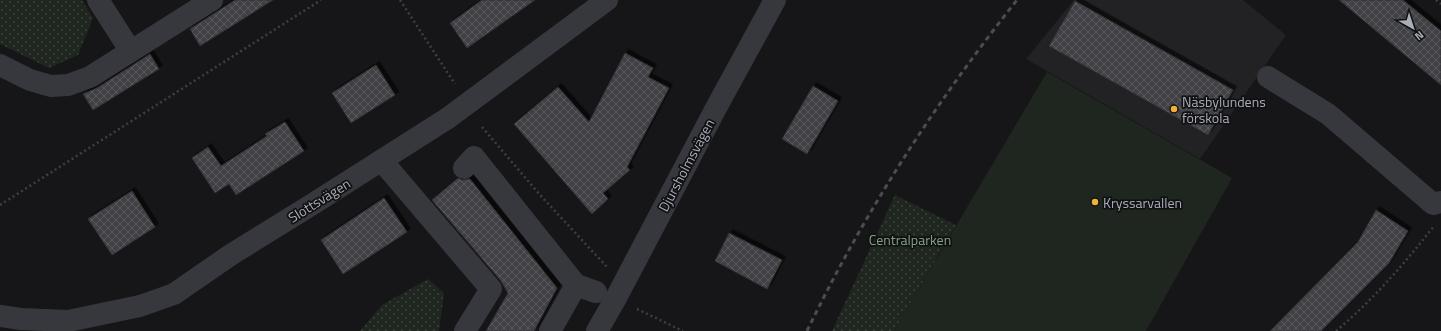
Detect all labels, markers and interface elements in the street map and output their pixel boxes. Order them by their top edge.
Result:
north arrow [1393,8,1433,48]
text: N [1411,27,1427,44]
place label: Näsbylundens förskola [1182,91,1266,128]
marker: Näsbylundens förskola [1169,104,1179,114]
street label: Djursholmsvägen [653,115,719,215]
street label: Slottsvägen [284,173,354,227]
place label: Kryssarvallen [1103,192,1182,213]
marker: Kryssarvallen [1090,197,1100,207]
park label: Centralparken [869,229,951,250]

